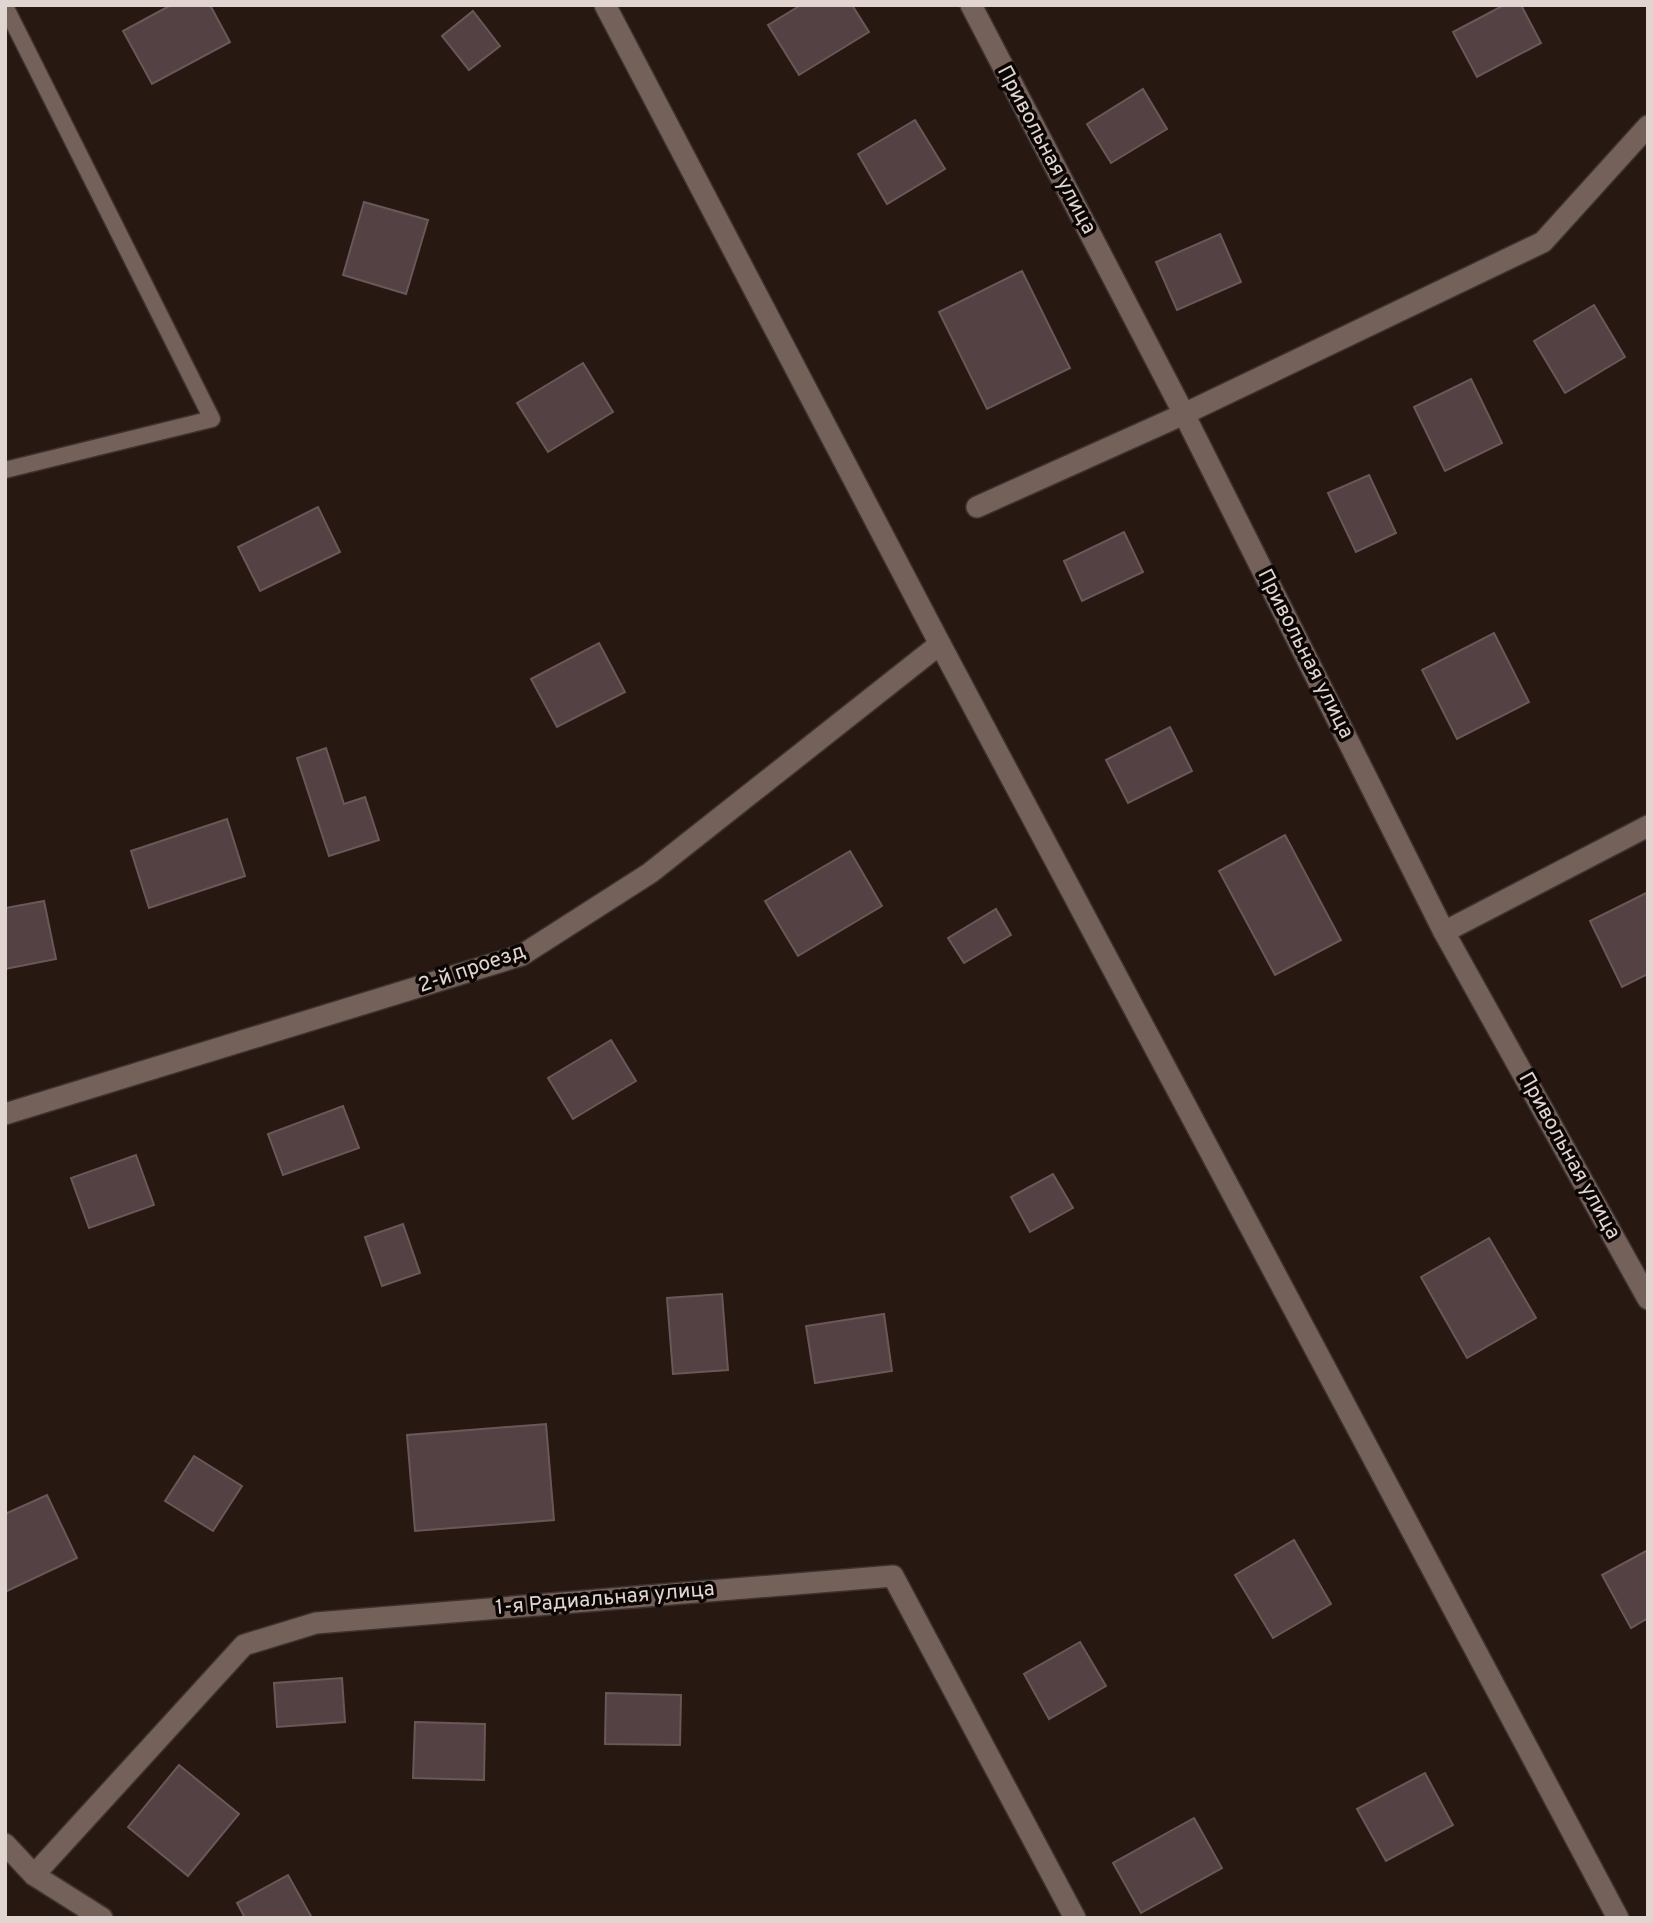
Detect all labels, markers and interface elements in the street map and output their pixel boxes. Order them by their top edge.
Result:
street label: Привольная улица [990,61,1102,239]
street label: Привольная улица [1250,565,1360,743]
street label: 2-й проезд [415,938,529,1000]
street label: Привольная улица [1512,1068,1626,1244]
street label: 1-я Радиальная улица [494,1576,716,1622]

